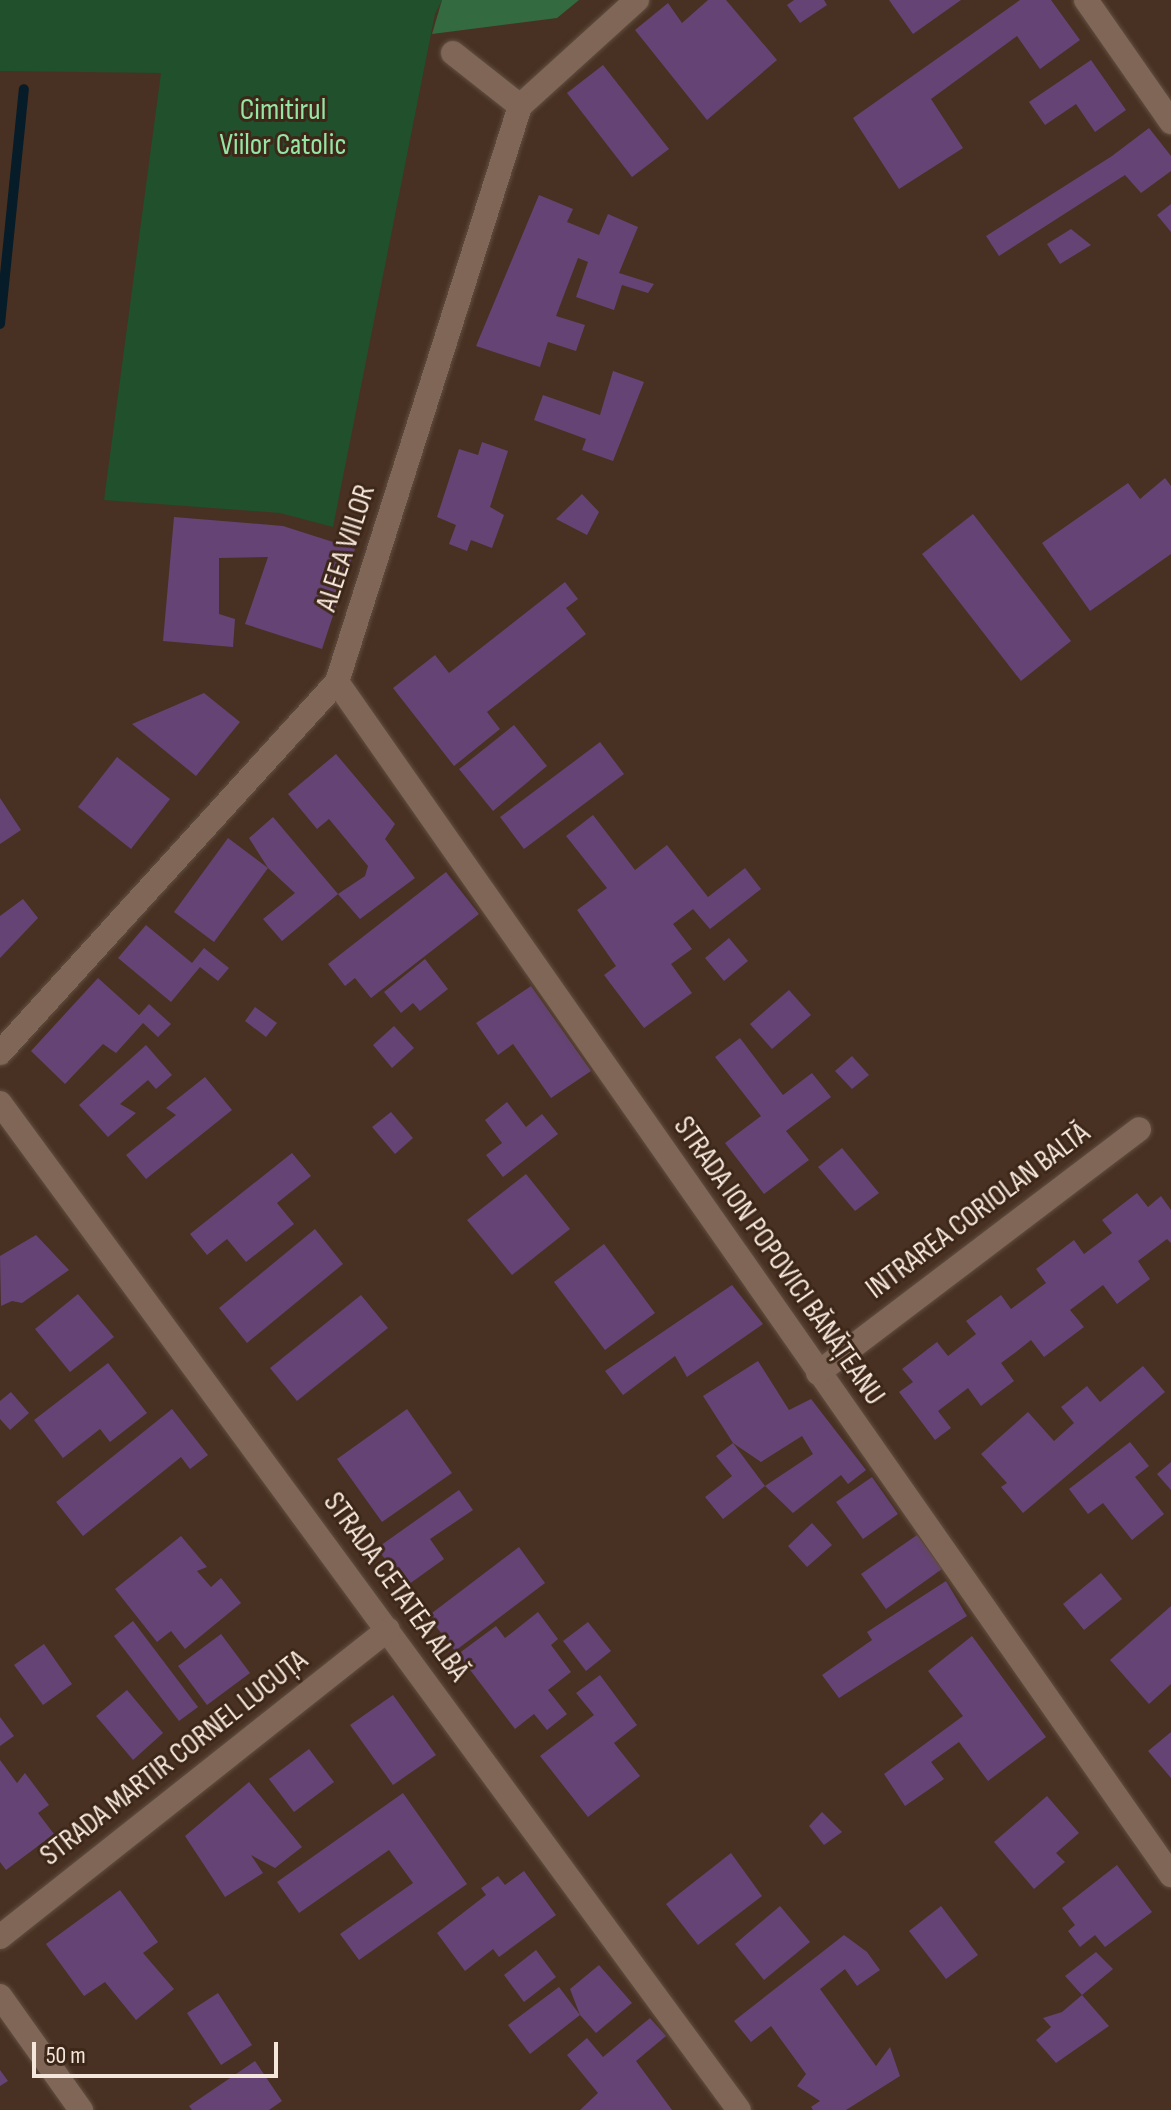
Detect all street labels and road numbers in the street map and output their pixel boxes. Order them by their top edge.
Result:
street label: ALEEA VIILOR [309,480,383,616]
street label: STRADA ION POPOVICI BĂNĂȚEANU [666,1110,892,1412]
street label: INTRAREA CORIOLAN BALTĂ [859,1115,1097,1307]
street label: STRADA CETATEA ALBĂ [315,1486,477,1688]
street label: STRADA MARTIR CORNEL LUCUȚA [33,1642,315,1874]

